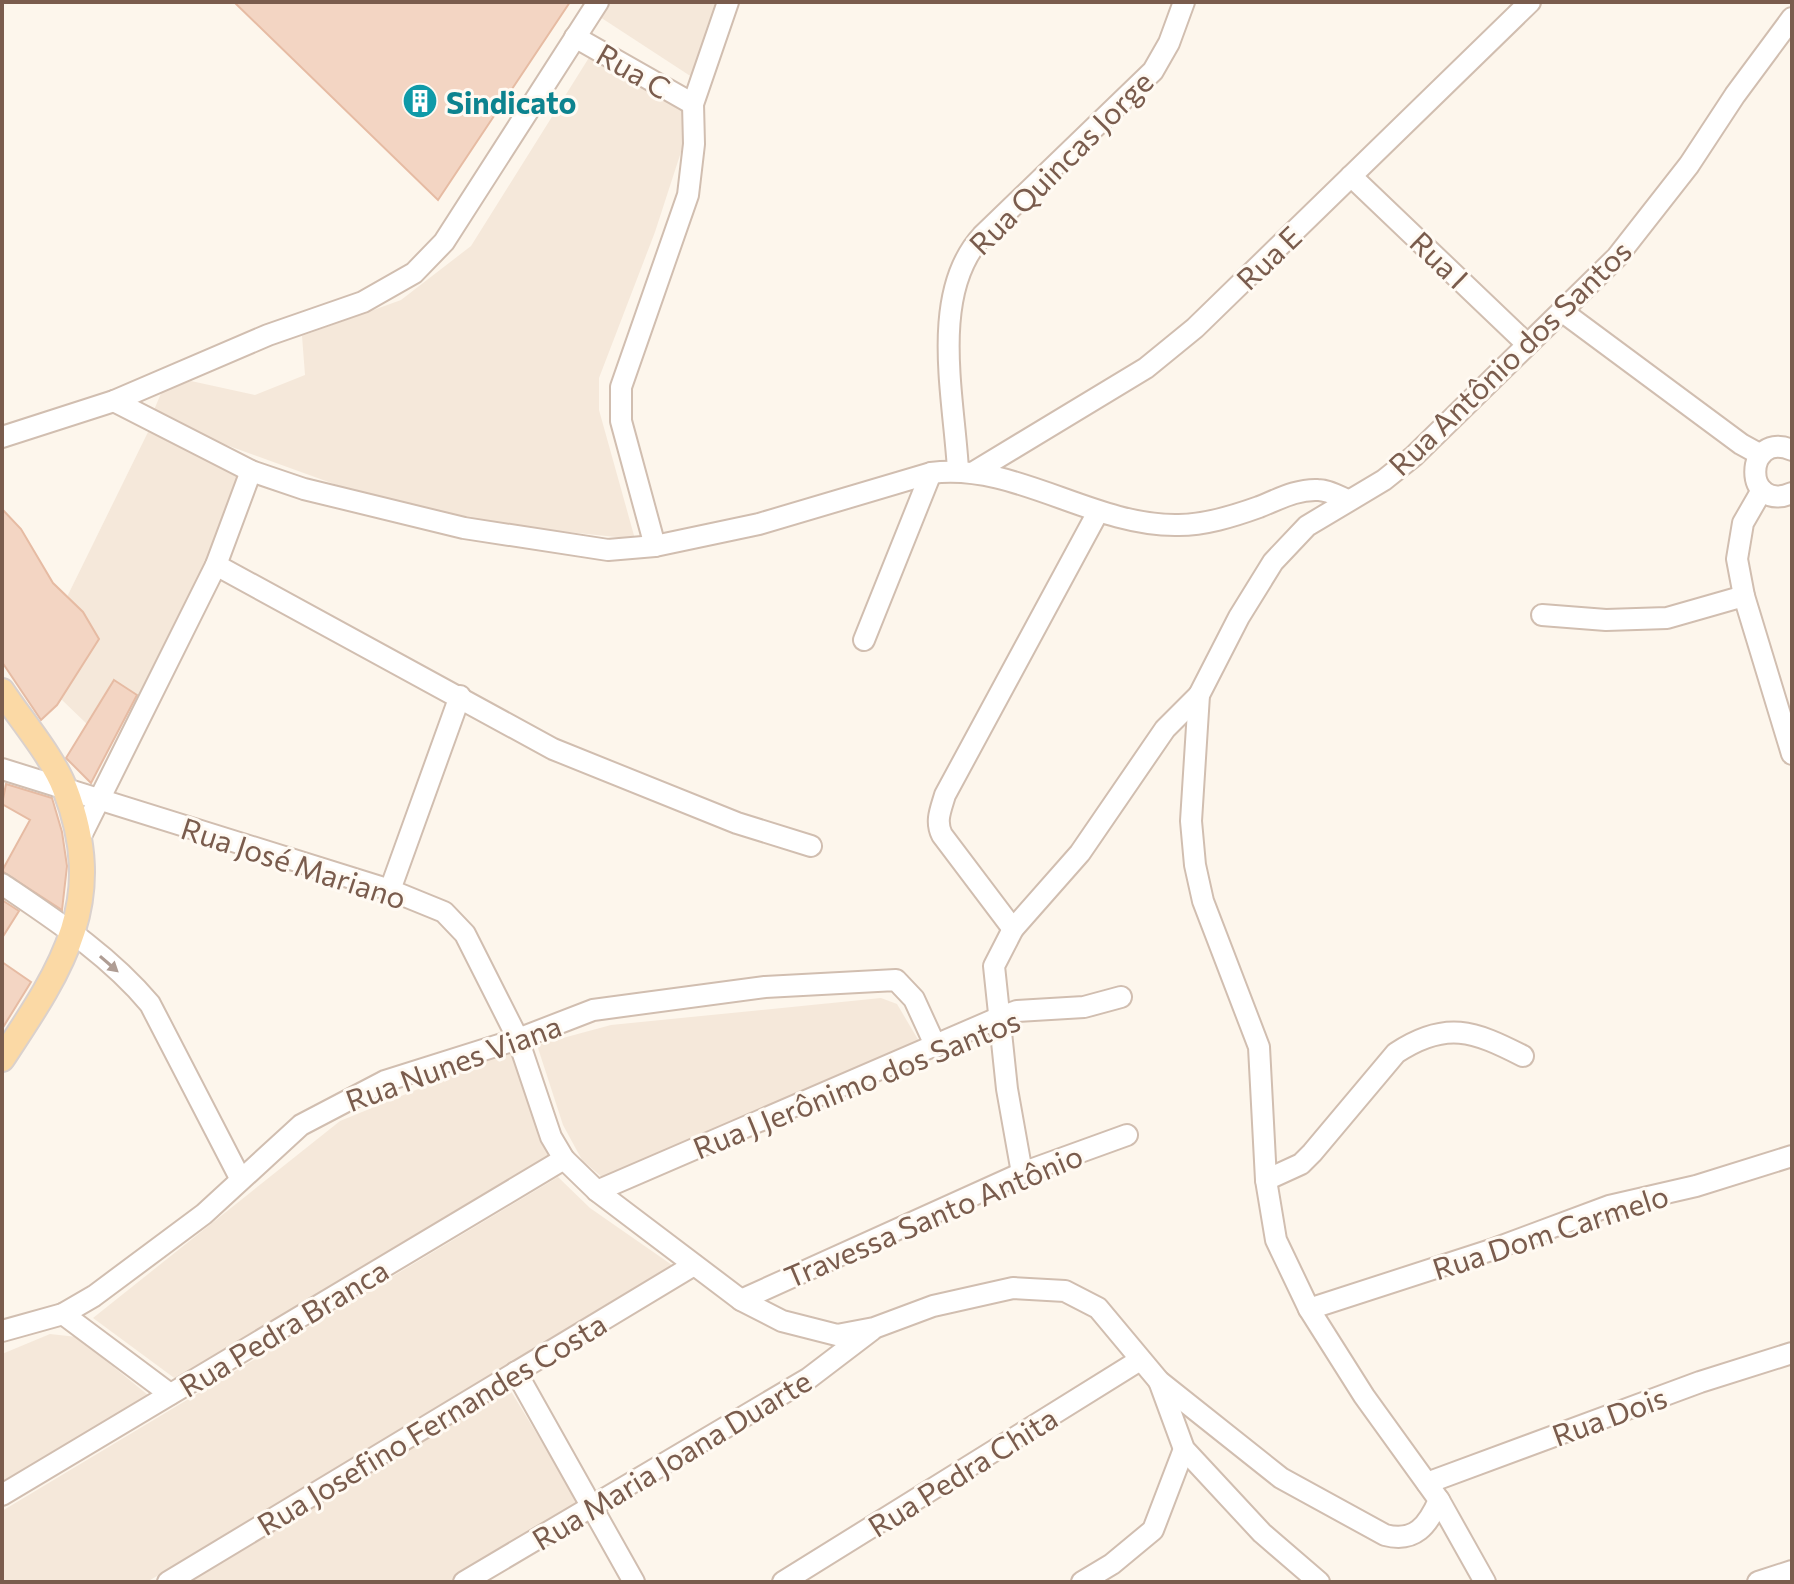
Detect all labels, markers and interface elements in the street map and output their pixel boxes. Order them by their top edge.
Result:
street label: Rua C [591,34,677,106]
street label: Rua Quincas Jorge [960,62,1160,262]
building icon: Sindicato [401,82,439,120]
place label: Sindicato [446,83,576,120]
street label: Rua E [1228,217,1308,297]
street label: Rua I [1403,223,1477,295]
street label: Rua Antônio dos Santos [1380,232,1638,482]
street label: Rua José Mariano [177,808,411,916]
one-way arrow [100,954,119,972]
street label: Rua J Jerônimo dos Santos [687,1000,1025,1166]
street label: Rua Nunes Viana [340,1006,566,1118]
street label: Travessa Santo Antônio [778,1135,1088,1295]
street label: Rua Dom Carmelo [1427,1175,1673,1287]
street label: Rua Pedra Branca [172,1250,394,1404]
street label: Rua Josefino Fernandes Costa [250,1304,612,1542]
street label: Rua Maria Joana Duarte [525,1361,817,1557]
street label: Rua Dois [1547,1377,1671,1453]
street label: Rua Pedra Chita [861,1398,1063,1544]

